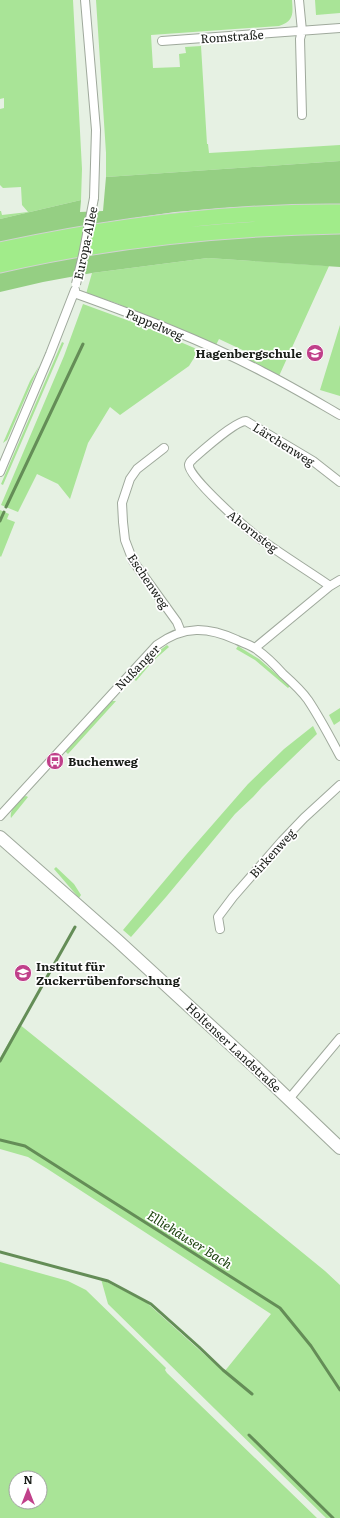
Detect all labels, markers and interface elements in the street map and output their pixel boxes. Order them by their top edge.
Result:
street label: Romstraße [200,25,264,47]
street label: Europa-Allee [68,205,102,281]
street label: Pappelweg [123,304,187,344]
school or university icon: Hagenbergschule [305,343,325,363]
place label: Hagenbergschule [196,344,302,362]
street label: Lärchenweg [250,418,319,470]
street label: Ahornsteg [224,505,282,557]
street label: Eschenweg [124,550,174,613]
street label: Nußanger [110,640,164,694]
bus stop icon: Buchenweg [45,751,65,771]
place label: Buchenweg [68,752,139,770]
street label: Birkenweg [245,824,299,882]
place label: Institut für Zuckerrübenforschung [36,957,181,989]
school or university icon: Institut für Zuckerrübenforschung [13,963,33,983]
street label: Holtenser Landstraße [182,998,286,1096]
water label: Elliehäuser Bach [144,1205,236,1273]
north arrow [8,1470,48,1510]
text: N [23,1471,33,1487]

